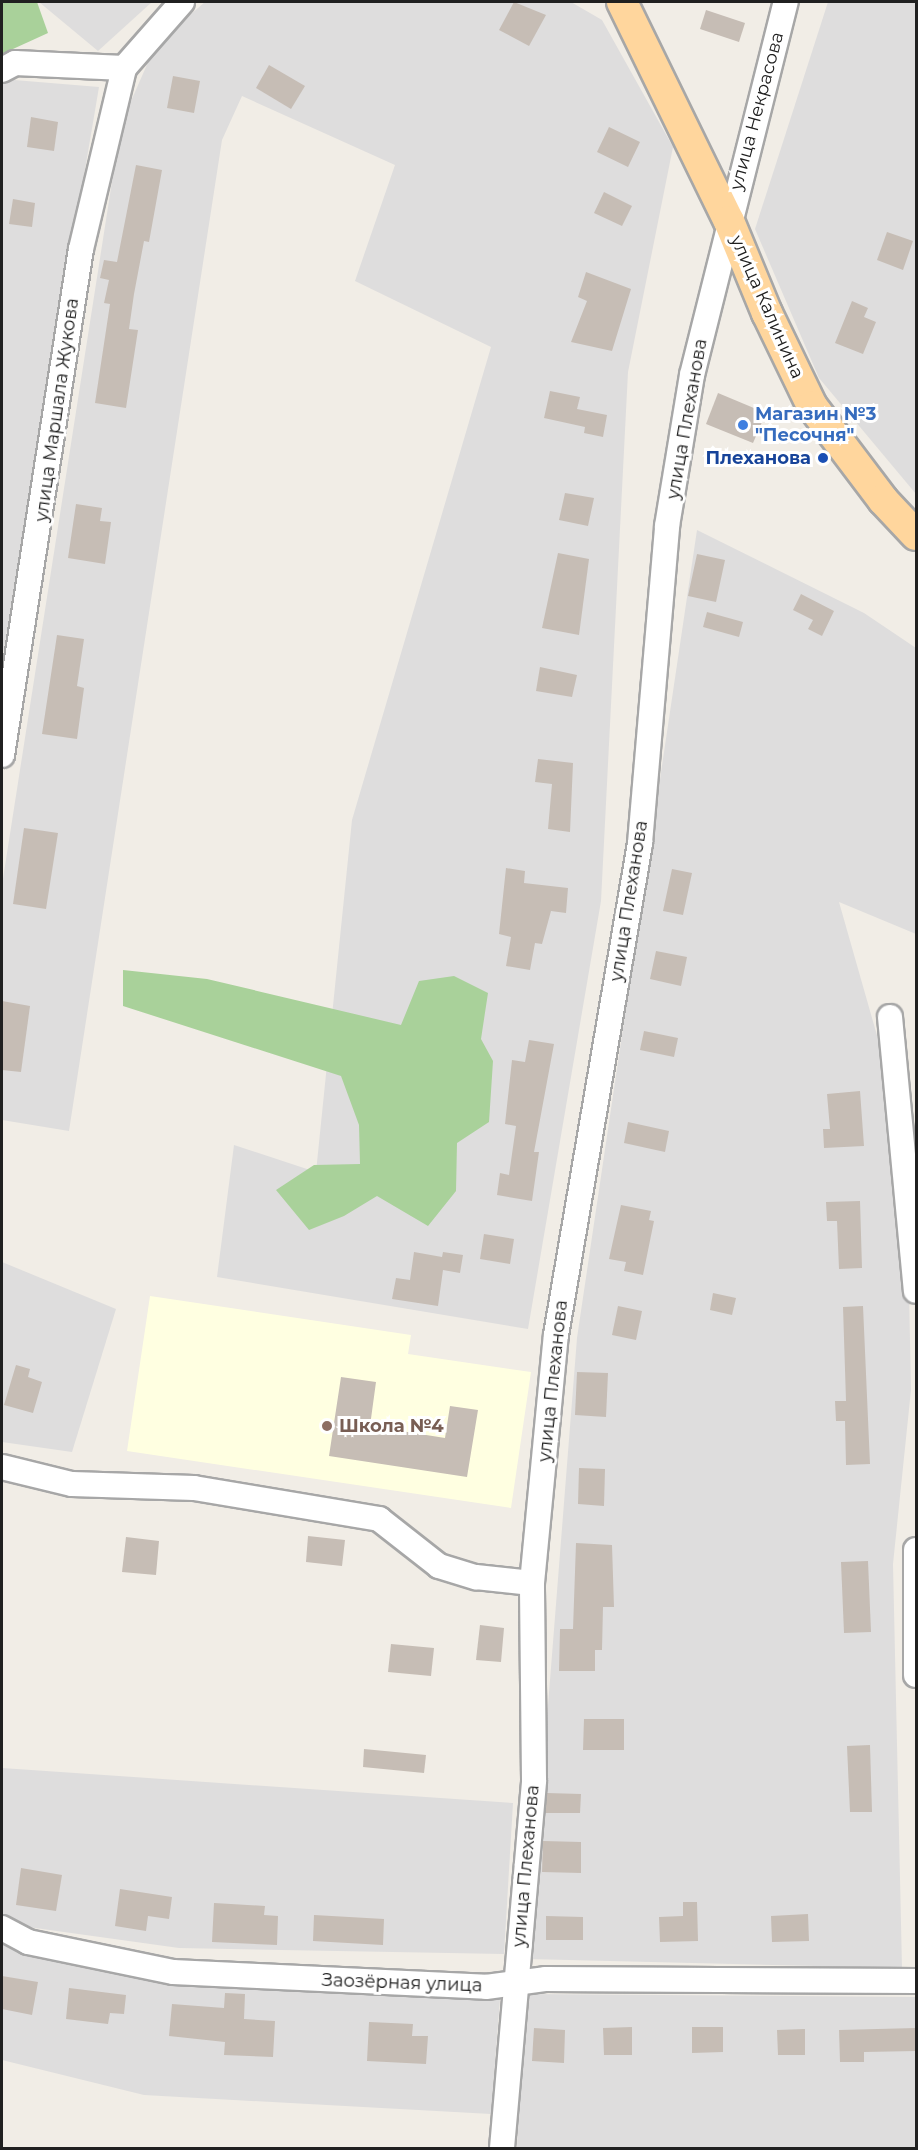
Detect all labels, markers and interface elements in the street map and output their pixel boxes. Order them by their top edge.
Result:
street label: улица Некрасова [725,30,789,192]
street label: улица Калинина [726,232,808,382]
street label: улица Маршала Жукова [31,297,83,523]
street label: улица Плеханова [662,337,712,501]
place label: Магазин №3 "Песочня" [755,404,876,446]
marker: Магазин №3 "Песочня" [736,418,750,432]
place label: Плеханова [705,447,811,469]
marker: Плеханова [816,451,830,465]
street label: улица Плеханова [606,819,652,983]
street label: улица Плеханова [534,1299,572,1463]
place label: Школа №4 [339,1415,444,1437]
marker: Школа №4 [320,1419,334,1433]
street label: улица Плеханова [508,1784,544,1948]
street label: Заозёрная улица [321,1969,483,1997]

